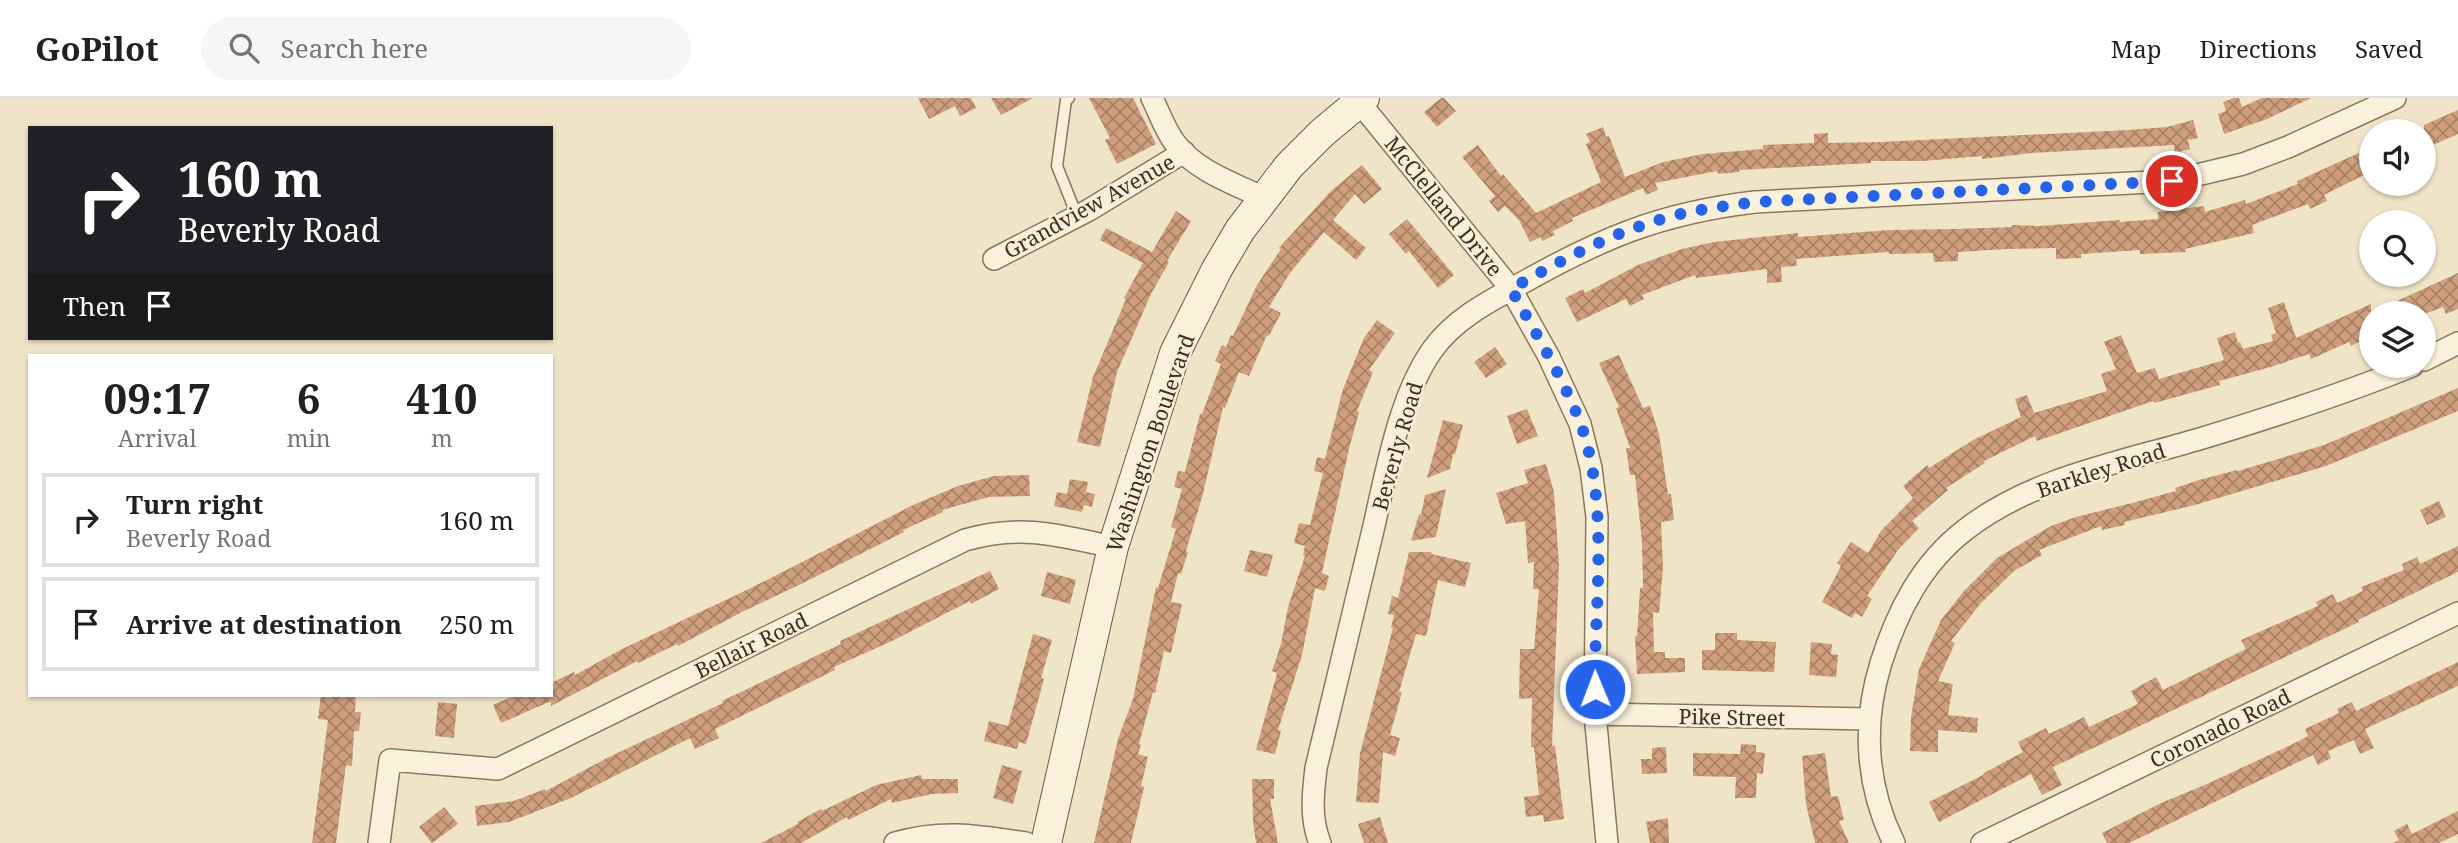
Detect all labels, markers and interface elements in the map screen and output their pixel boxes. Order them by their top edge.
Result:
search box [201,17,691,80]
text: GoPilot [35,26,159,71]
icon: search [225,29,263,67]
text: Search here [281,30,428,66]
text: Map [2111,32,2162,65]
text: Directions [2200,32,2317,65]
text: Saved [2355,32,2423,65]
map controls [2359,119,2436,378]
button: sound [2359,119,2436,196]
street label: McClelland Drive [1379,130,1509,282]
text: 160 m [178,145,322,211]
street label: Grandview Avenue [998,147,1180,265]
pin [2142,151,2202,211]
icon: right [63,154,154,245]
icon: arrive [2153,162,2191,200]
text: Beverly Road [178,208,380,251]
button: search [2359,210,2436,287]
icon: arrive [140,287,178,325]
text: Then [63,288,126,324]
button: layers [2359,301,2436,378]
street label: Washington Boulevard [1099,330,1201,556]
text: 09:17 [104,369,211,426]
text: 6 [297,369,321,426]
text: 410 [406,369,477,426]
street label: Beverly Road [1365,378,1429,514]
text: Arrival [118,422,197,454]
text: min [287,422,331,454]
text: m [431,422,453,454]
street label: Barkley Road [2033,436,2169,504]
text: Turn right [126,486,263,522]
icon: right [67,501,105,539]
text: 160 m [439,502,514,538]
text: Beverly Road [126,522,271,554]
icon: arrive [67,605,105,643]
text: Arrive at destination [126,606,402,642]
text: 250 m [439,606,514,642]
street label: Bellair Road [690,606,812,684]
position arrow [1558,652,1632,726]
street label: Coronado Road [2145,682,2295,774]
street label: Pike Street [1678,702,1786,732]

